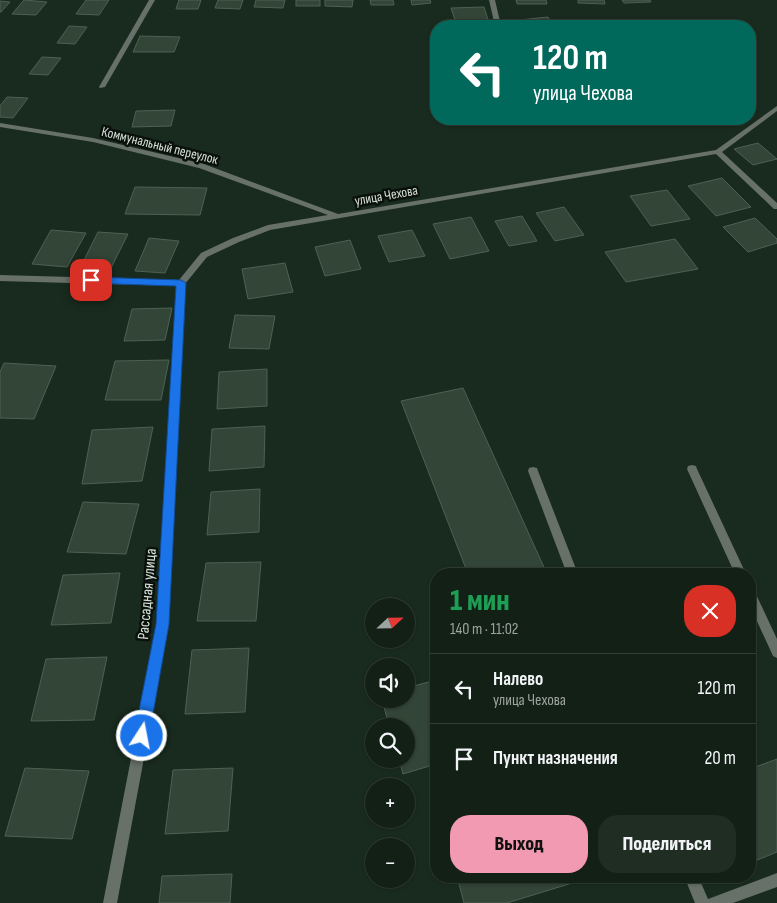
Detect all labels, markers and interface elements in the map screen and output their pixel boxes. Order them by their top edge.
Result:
text: 120 m [533,37,608,80]
icon: left [450,40,515,105]
text: улица Чехова [533,80,633,107]
street label: Коммунальный переулок [100,123,221,168]
street label: улица Чехова [353,182,419,209]
pin [70,259,112,301]
icon: arrive [77,266,105,294]
street label: Рассадная улица [134,548,161,641]
text: 1 мин [450,583,510,619]
button: close [684,585,736,637]
north arrow [365,598,415,648]
map controls [365,598,415,888]
text: 140 m · 11:02 [450,620,518,639]
button: sound [365,658,415,708]
text: Налево [493,668,543,691]
icon: left [450,675,478,703]
text: 120 m [698,677,736,700]
text: улица Чехова [493,691,566,710]
position arrow [115,709,167,761]
button: search [365,718,415,768]
icon: arrive [450,745,478,773]
text: Пункт назначения [493,747,618,770]
text: 20 m [704,747,736,770]
button: + [365,778,415,828]
button: Выход [450,815,588,873]
button: Поделиться [598,815,736,873]
button: − [365,838,415,888]

